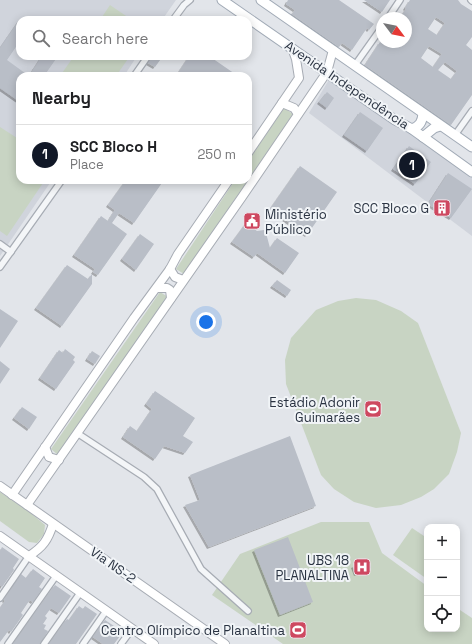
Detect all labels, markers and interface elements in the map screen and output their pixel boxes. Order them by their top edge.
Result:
north arrow [376,12,412,48]
search box [16,16,252,60]
icon: search [30,27,52,49]
text: Search here [62,29,148,48]
street label: Avenida Independência [282,37,413,133]
text: Nearby [32,87,91,109]
text: SCC Bloco H [70,137,157,156]
text: 1 [42,146,48,163]
text: 250 m [198,146,236,163]
pin: 1 [399,150,425,180]
text: Place [70,156,104,173]
building icon: SCC Bloco G [432,198,452,218]
place label: SCC Bloco G [353,200,429,217]
place label: Ministério Público [265,206,327,238]
public building icon: Ministério Público [242,211,262,231]
your location [196,312,216,332]
place label: Estádio Adonir Guimarães [269,394,360,426]
sports icon: Estádio Adonir Guimarães [363,399,383,419]
map controls [424,524,460,632]
button: + [424,524,460,560]
street label: Via NS-2 [87,543,139,587]
place label: UBS 18 PLANALTINA [275,552,349,584]
hospital icon: UBS 18 PLANALTINA [352,557,372,577]
button: − [424,560,460,596]
button: locate [424,596,460,632]
sports icon: Centro Olímpico de Planaltina [288,620,308,640]
place label: Centro Olímpico de Planaltina [101,622,286,639]

